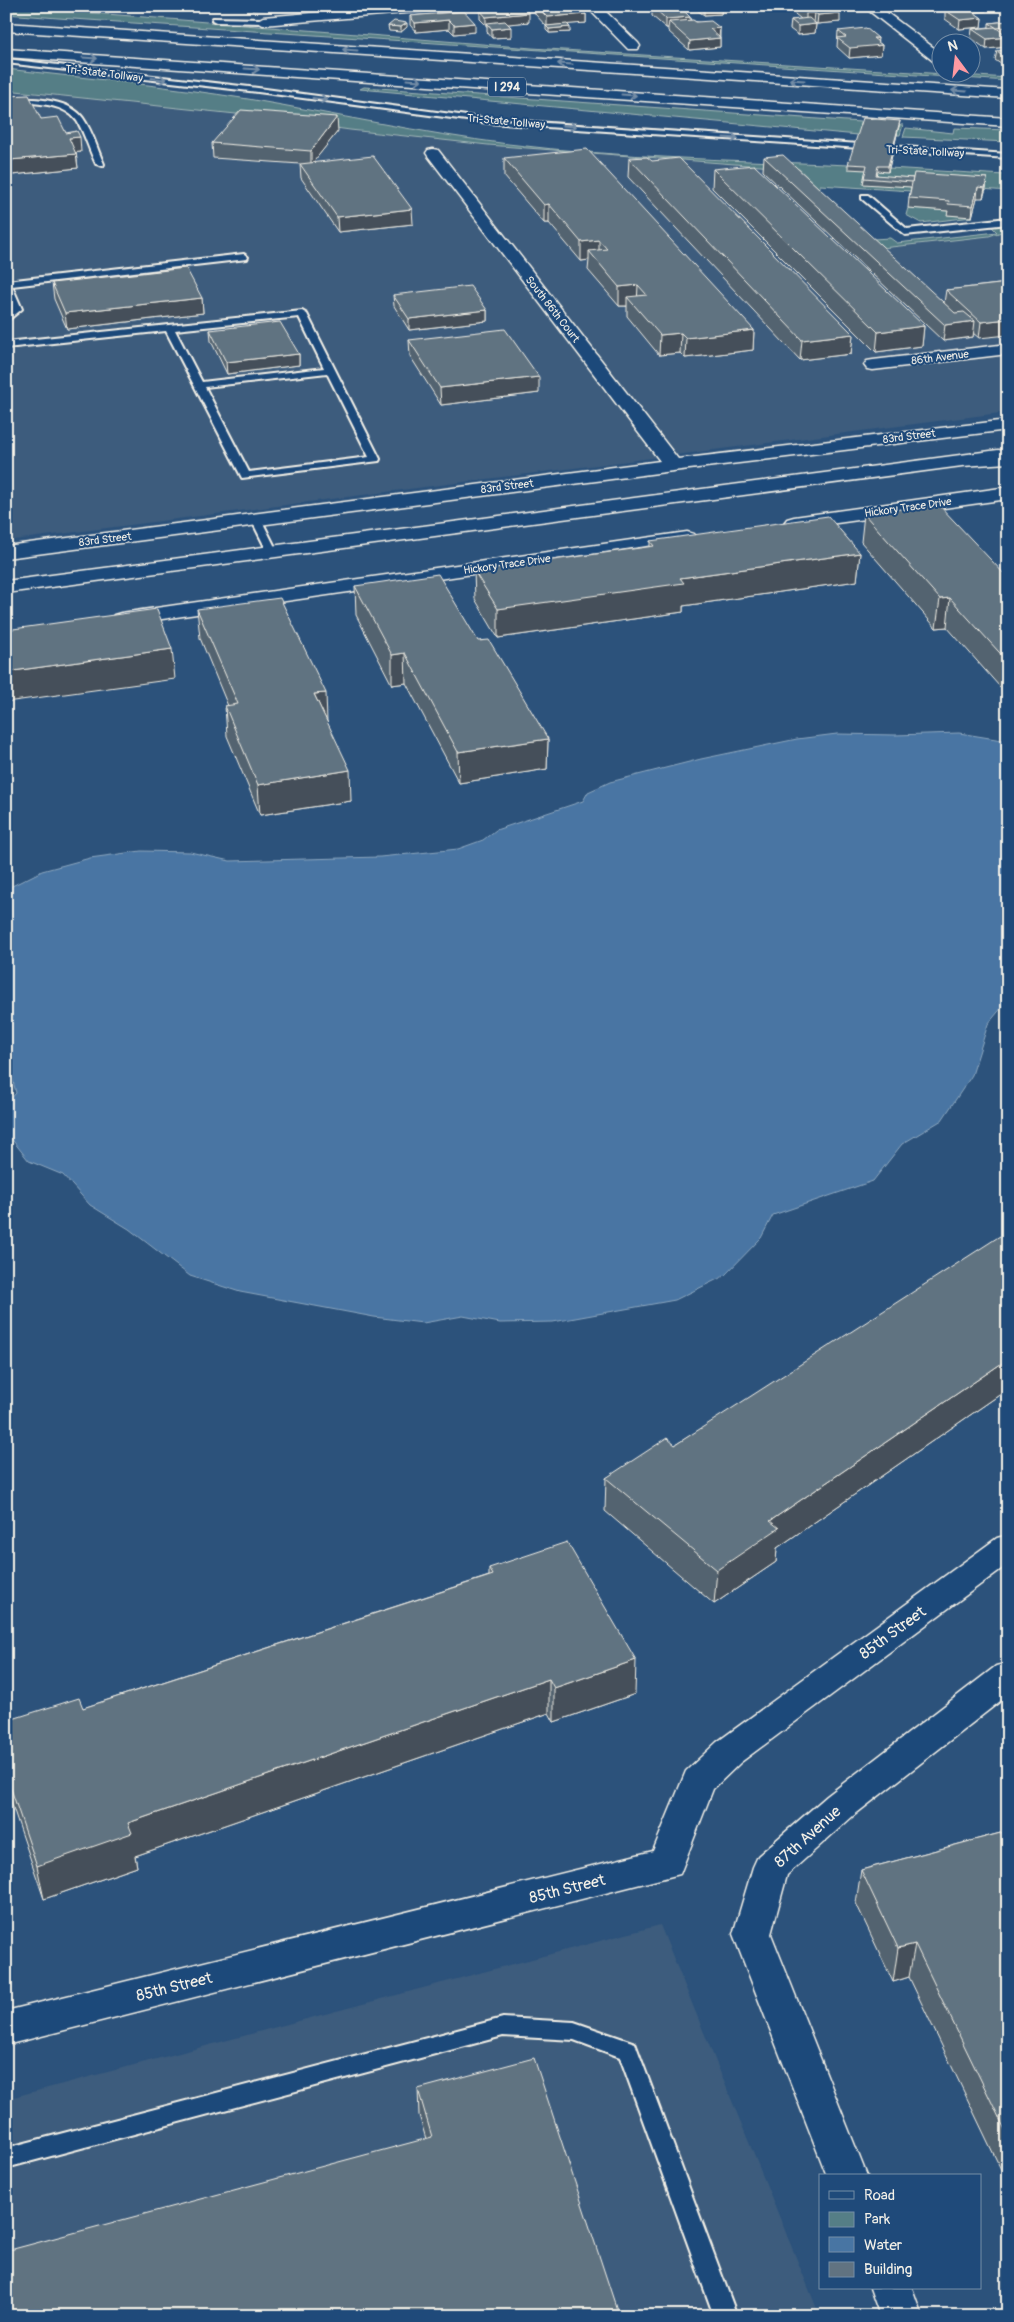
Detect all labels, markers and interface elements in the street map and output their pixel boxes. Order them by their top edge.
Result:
north arrow [932,32,982,82]
text: N [946,36,960,55]
one-way arrow [343,45,359,55]
one-way arrow [82,54,98,63]
one-way arrow [557,60,573,69]
street label: Tri-State Tollway [64,62,144,85]
one-way arrow [244,65,260,74]
one-way arrow [151,74,167,84]
one-way arrow [789,75,805,84]
one-way arrow [406,76,422,85]
road number: I 294 [488,77,526,96]
one-way arrow [951,86,967,95]
one-way arrow [620,90,636,100]
one-way arrow [312,94,328,104]
street label: Tri-State Tollway [466,112,546,131]
one-way arrow [560,122,576,131]
one-way arrow [722,133,738,143]
street label: Tri-State Tollway [886,143,965,160]
street label: South 86th Court [523,274,583,345]
street label: 86th Avenue [911,347,970,367]
street label: 83rd Street [882,427,937,446]
street label: 83rd Street [480,477,535,496]
street label: Hickory Trace Drive [864,495,953,520]
street label: 83rd Street [78,530,133,549]
street label: Hickory Trace Drive [463,552,552,577]
street label: 85th Street [855,1602,930,1664]
street label: 87th Avenue [770,1801,845,1872]
street label: 85th Street [527,1870,608,1908]
street label: 85th Street [134,1968,215,2006]
legend [819,2174,982,2290]
text: Road [864,2186,895,2205]
text: Park [864,2210,891,2229]
text: Water [864,2236,903,2255]
text: Building [864,2260,912,2279]

